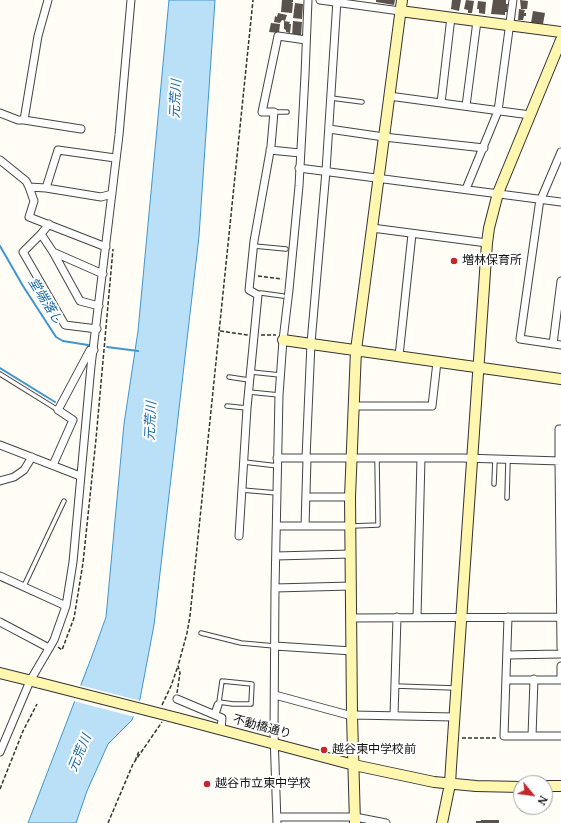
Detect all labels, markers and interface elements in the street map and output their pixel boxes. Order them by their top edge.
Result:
water label: 元荒川 [167,79,185,119]
place label: 増林保育所 [462,254,522,268]
marker: 増林保育所 [449,256,459,266]
water label: 堂端落し [25,275,65,327]
water label: 元荒川 [142,401,160,441]
street label: 不動橋通り [231,712,293,742]
water label: 元荒川 [65,732,95,774]
place label: 越谷東中学校前 [332,743,416,757]
marker: 越谷東中学校前 [319,745,329,755]
north arrow [513,775,553,815]
place label: 越谷市立東中学校 [215,777,311,791]
marker: 越谷市立東中学校 [202,779,212,789]
text: N [534,793,552,808]

